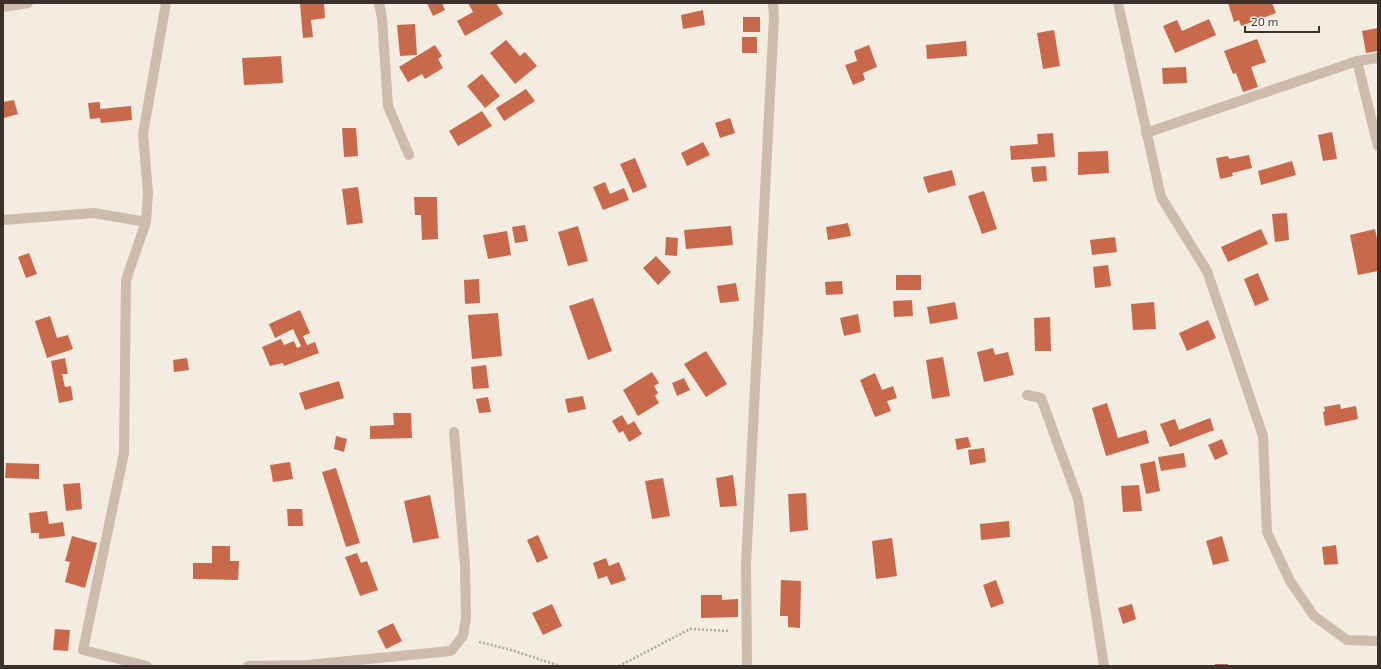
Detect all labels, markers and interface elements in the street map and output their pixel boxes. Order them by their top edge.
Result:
scale bar [1245,8,1319,34]
text: 20 m [1251,14,1278,28]

